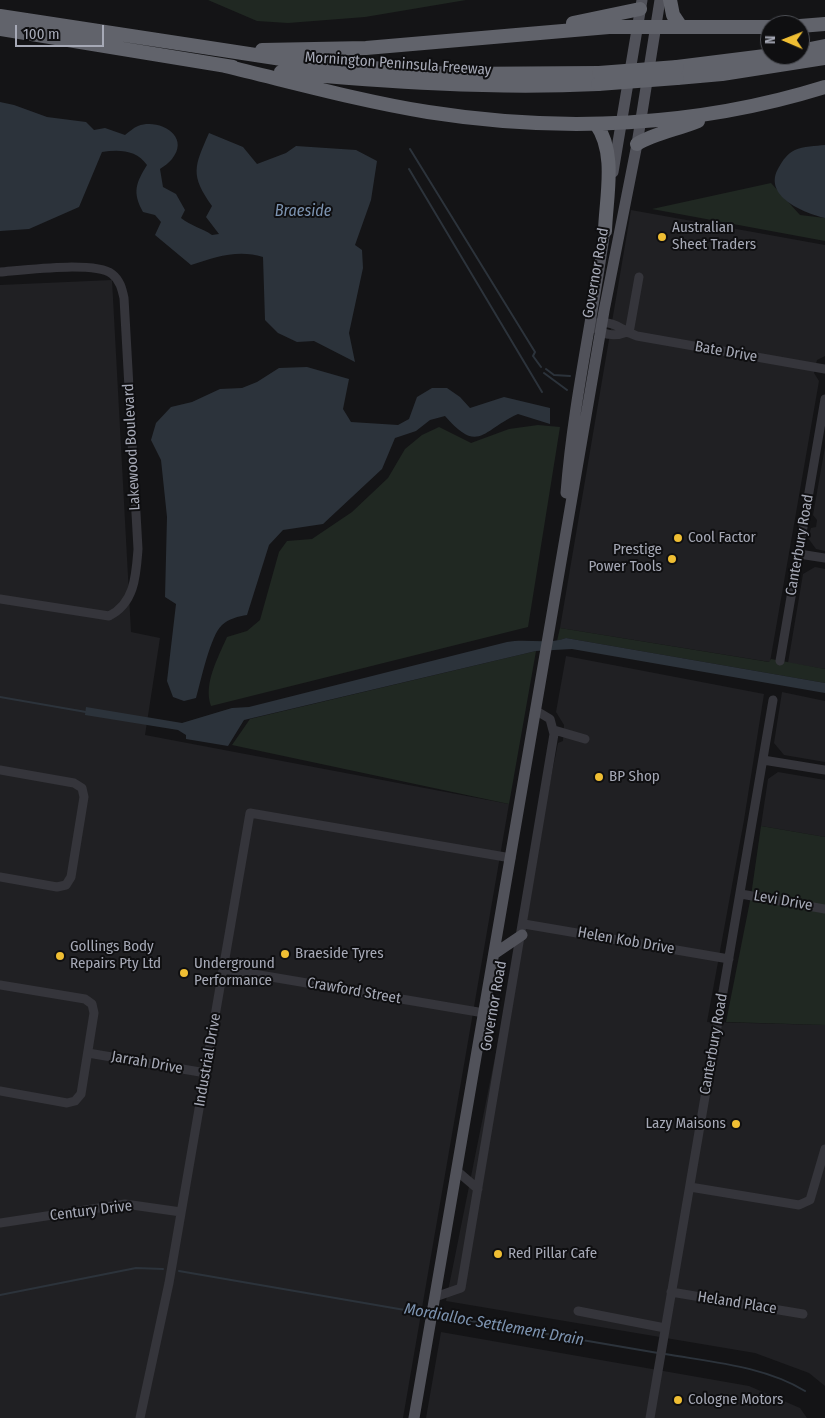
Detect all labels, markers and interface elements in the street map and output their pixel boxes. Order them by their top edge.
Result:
scale bar [18,15,106,47]
north arrow [760,15,810,65]
text: 100 m [23,25,60,43]
text: N [762,35,779,44]
street label: Mornington Peninsula Freeway [304,49,492,79]
water label: Braeside [275,202,331,222]
place label: Australian Sheet Traders [672,219,756,254]
street label: Governor Road [579,226,613,320]
marker: Australian Sheet Traders [656,231,668,243]
street label: Bate Drive [693,338,759,366]
street label: Lakewood Boulevard [120,383,144,511]
street label: Canterbury Road [782,493,818,597]
place label: Cool Factor [688,529,756,547]
marker: Cool Factor [672,532,684,544]
place label: Prestige Power Tools [588,541,662,576]
marker: Prestige Power Tools [666,553,678,565]
place label: BP Shop [609,768,660,786]
marker: BP Shop [593,771,605,783]
street label: Levi Drive [752,887,814,915]
street label: Helen Kob Drive [576,924,676,958]
place label: Gollings Body Repairs Pty Ltd [70,938,161,973]
place label: Braeside Tyres [295,945,384,963]
marker: Braeside Tyres [279,948,291,960]
marker: Gollings Body Repairs Pty Ltd [54,950,66,962]
place label: Underground Performance [194,955,275,990]
street label: Governor Road [477,959,511,1053]
marker: Underground Performance [178,967,190,979]
street label: Crawford Street [306,974,402,1008]
street label: Canterbury Road [696,992,732,1096]
street label: Industrial Drive [191,1012,225,1108]
street label: Jarrah Drive [110,1048,184,1078]
place label: Lazy Maisons [646,1115,726,1133]
marker: Lazy Maisons [730,1118,742,1130]
street label: Century Drive [49,1197,133,1225]
place label: Red Pillar Cafe [508,1245,597,1263]
marker: Red Pillar Cafe [492,1248,504,1260]
street label: Heland Place [696,1288,778,1318]
water label: Mordialloc Settlement Drain [403,1300,585,1350]
place label: Cologne Motors [688,1391,783,1409]
marker: Cologne Motors [672,1394,684,1406]

